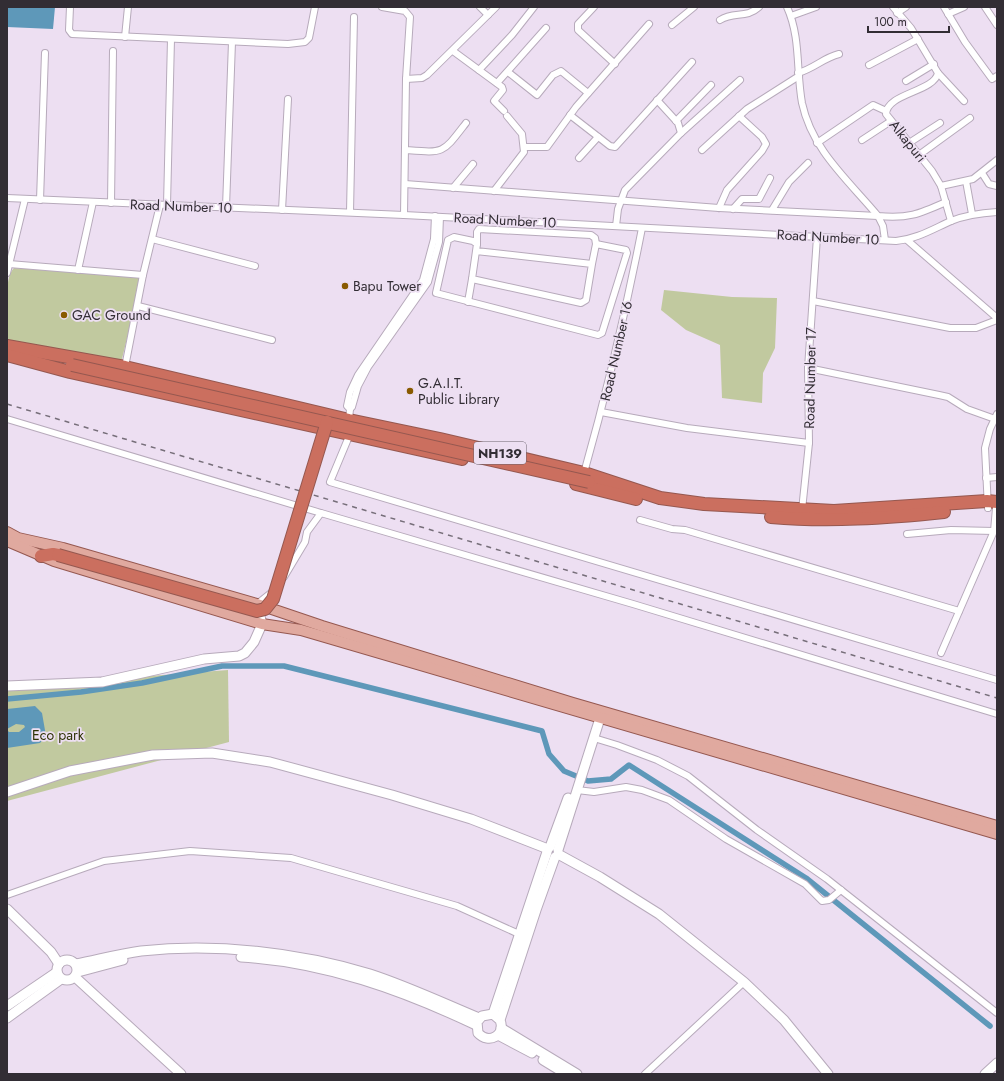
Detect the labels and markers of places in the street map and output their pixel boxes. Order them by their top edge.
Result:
place label: Bapu Tower [353,276,421,296]
marker: Bapu Tower [340,281,350,291]
place label: GAC Ground [72,305,151,325]
marker: GAC Ground [59,310,69,320]
place label: G.A.I.T. Public Library [418,373,500,409]
marker: G.A.I.T. Public Library [405,386,415,396]

